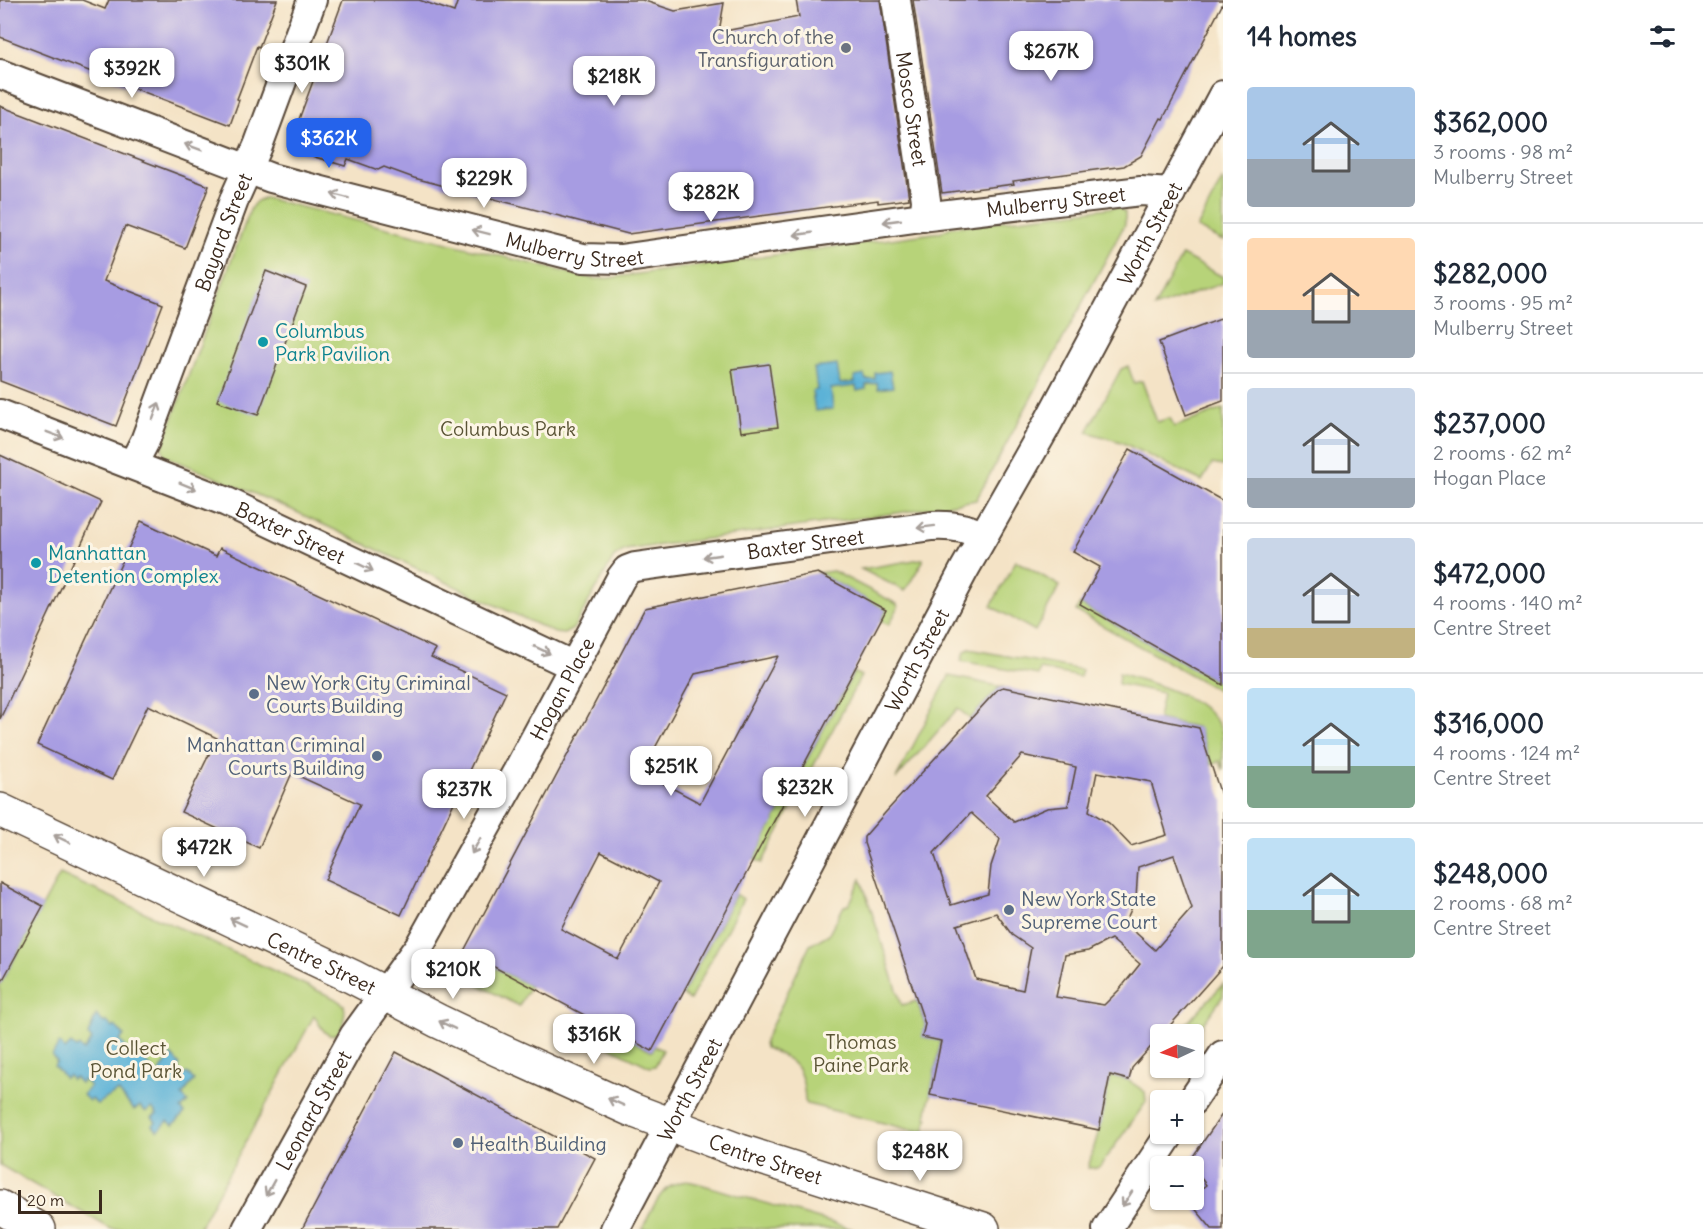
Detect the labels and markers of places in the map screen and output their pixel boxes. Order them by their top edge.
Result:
place label: Church of the Transfiguration [698,24,834,72]
pin: $267K [1009,31,1093,82]
marker: Church of the Transfiguration [839,41,853,55]
pin: $301K [260,43,344,94]
pin: $392K [90,48,174,99]
pin: $218K [572,56,656,107]
pin: $362K [287,118,371,169]
pin: $229K [442,158,526,209]
pin: $282K [669,172,753,223]
place label: Columbus Park Pavilion [275,318,390,366]
marker: Columbus Park Pavilion [256,335,270,349]
place label: Manhattan Detention Complex [48,540,219,588]
marker: Manhattan Detention Complex [29,556,43,570]
place label: New York City Criminal Courts Building [266,670,471,718]
marker: New York City Criminal Courts Building [247,687,261,701]
place label: Manhattan Criminal Courts Building [187,732,365,780]
pin: $251K [629,746,713,797]
marker: Manhattan Criminal Courts Building [370,749,384,763]
pin: $232K [763,767,847,818]
pin: $237K [422,769,506,820]
pin: $472K [162,827,246,878]
place label: New York State Supreme Court [1021,886,1158,934]
marker: New York State Supreme Court [1002,903,1016,917]
pin: $210K [411,949,495,1000]
pin: $316K [552,1014,636,1065]
place label: Health Building [470,1131,607,1156]
pin: $248K [878,1131,962,1182]
marker: Health Building [451,1136,465,1150]

